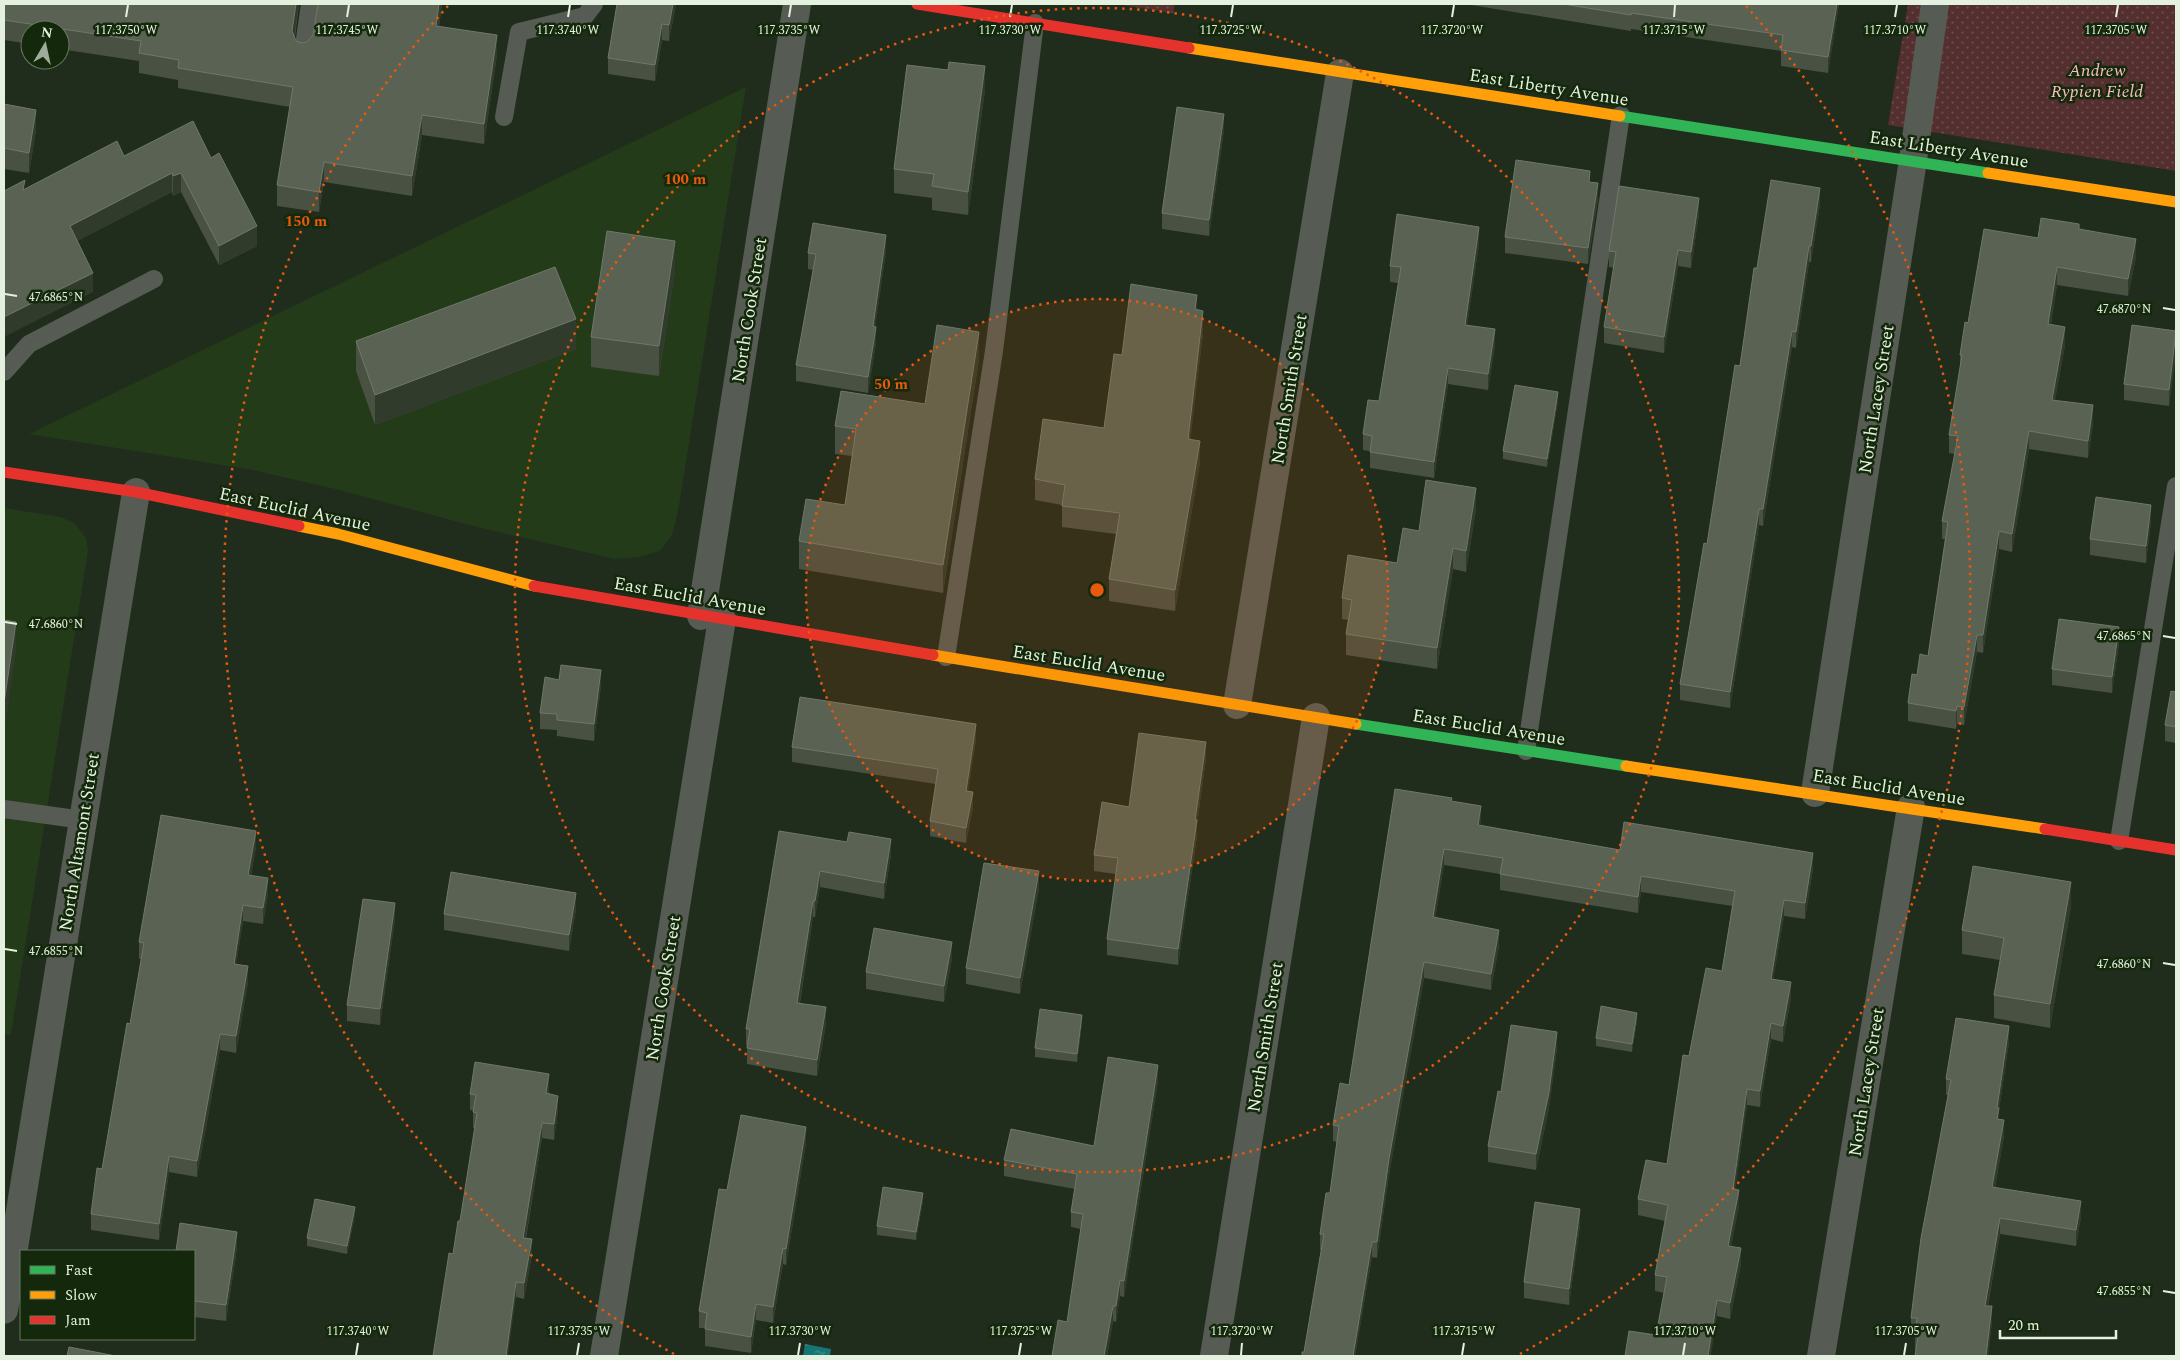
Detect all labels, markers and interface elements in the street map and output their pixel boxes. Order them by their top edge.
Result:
north arrow [20,20,70,70]
text: N [40,21,54,44]
text: 117.3750°W [95,21,158,40]
text: 117.3745°W [316,21,379,40]
text: 117.3740°W [537,21,600,40]
text: 117.3735°W [758,21,821,40]
text: 117.3730°W [979,21,1042,40]
text: 117.3725°W [1200,21,1263,40]
text: 117.3720°W [1421,21,1484,40]
text: 117.3715°W [1643,21,1706,40]
text: 117.3710°W [1864,21,1927,40]
text: 117.3705°W [2085,21,2148,40]
park label: Andrew Rypien Field [2051,57,2143,105]
street label: East Liberty Avenue [1467,62,1631,113]
street label: East Liberty Avenue [1867,124,2031,175]
text: 100 m [664,168,707,191]
text: 150 m [285,210,328,233]
street label: North Cook Street [725,235,774,385]
text: 47.6865°N [29,288,83,307]
text: 47.6870°N [2097,300,2151,319]
street label: North Smith Street [1264,312,1315,466]
street label: North Lacey Street [1851,323,1902,476]
text: 50 m [874,373,909,396]
street label: East Euclid Avenue [217,480,373,539]
street label: East Euclid Avenue [612,570,768,623]
centre of rings [1088,581,1106,599]
text: 47.6860°N [29,615,83,634]
text: 47.6865°N [2097,627,2151,646]
street label: East Euclid Avenue [1011,638,1167,689]
street label: East Euclid Avenue [1411,702,1567,753]
street label: North Altamont Street [52,751,107,933]
street label: East Euclid Avenue [1811,762,1967,813]
street label: North Cook Street [639,913,688,1063]
text: 47.6855°N [29,942,83,961]
text: 47.6860°N [2097,955,2151,974]
street label: North Smith Street [1240,960,1291,1114]
street label: North Lacey Street [1841,1006,1892,1159]
legend [20,1250,195,1340]
text: Fast [65,1259,93,1282]
text: 47.6855°N [2097,1282,2151,1301]
text: Slow [65,1284,97,1307]
scale bar [2000,1308,2116,1340]
text: Jam [65,1309,91,1332]
text: 20 m [2008,1314,2040,1337]
text: 117.3740°W [327,1322,390,1341]
text: 117.3735°W [548,1322,611,1341]
text: 117.3730°W [769,1322,832,1341]
text: 117.3725°W [990,1322,1053,1341]
text: 117.3720°W [1211,1322,1274,1341]
text: 117.3715°W [1433,1322,1496,1341]
text: 117.3710°W [1654,1322,1717,1341]
text: 117.3705°W [1875,1322,1938,1341]

